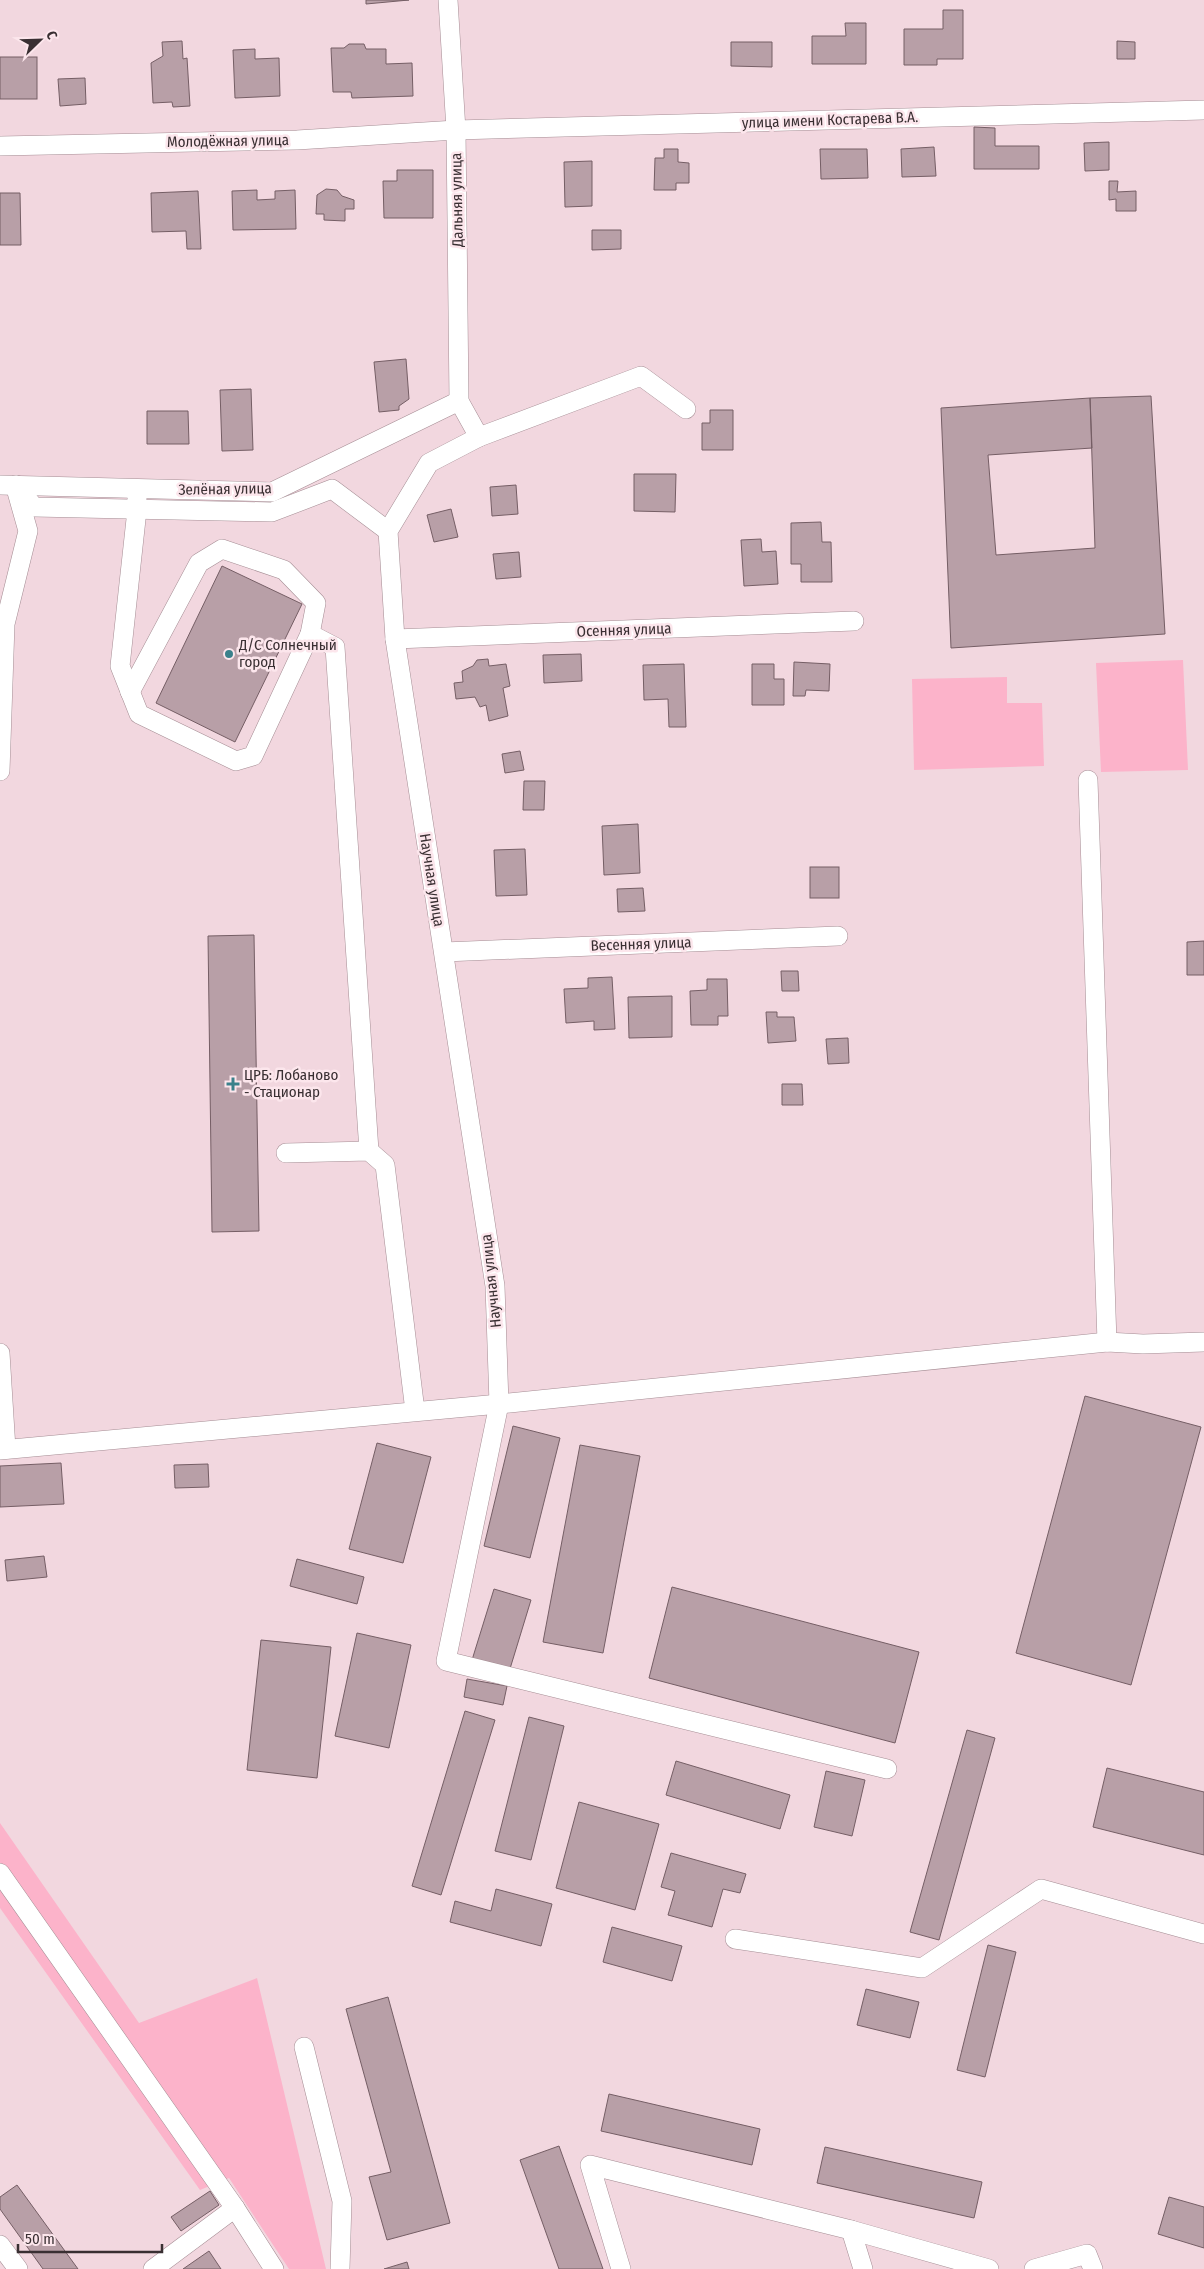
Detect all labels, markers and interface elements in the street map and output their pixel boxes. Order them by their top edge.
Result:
north arrow [15,15,65,65]
text: С [42,28,61,42]
street label: улица имени Костарева В.А. [741,108,919,132]
street label: Молодёжная улица [167,131,289,151]
street label: Дальняя улица [447,153,467,248]
street label: Зелёная улица [178,479,272,499]
street label: Осенняя улица [576,619,672,641]
place label: Д/С Солнечный город [238,636,337,671]
marker: Д/С Солнечный город [223,648,235,660]
street label: Научная улица [416,832,448,928]
street label: Весенняя улица [590,933,692,955]
place label: ЦРБ: Лобаново - Стационар [244,1066,339,1101]
marker: ЦРБ: Лобаново - Стационар [226,1077,240,1091]
street label: Научная улица [477,1233,505,1329]
scale bar [18,2222,161,2254]
text: 50 m [25,2230,55,2248]

